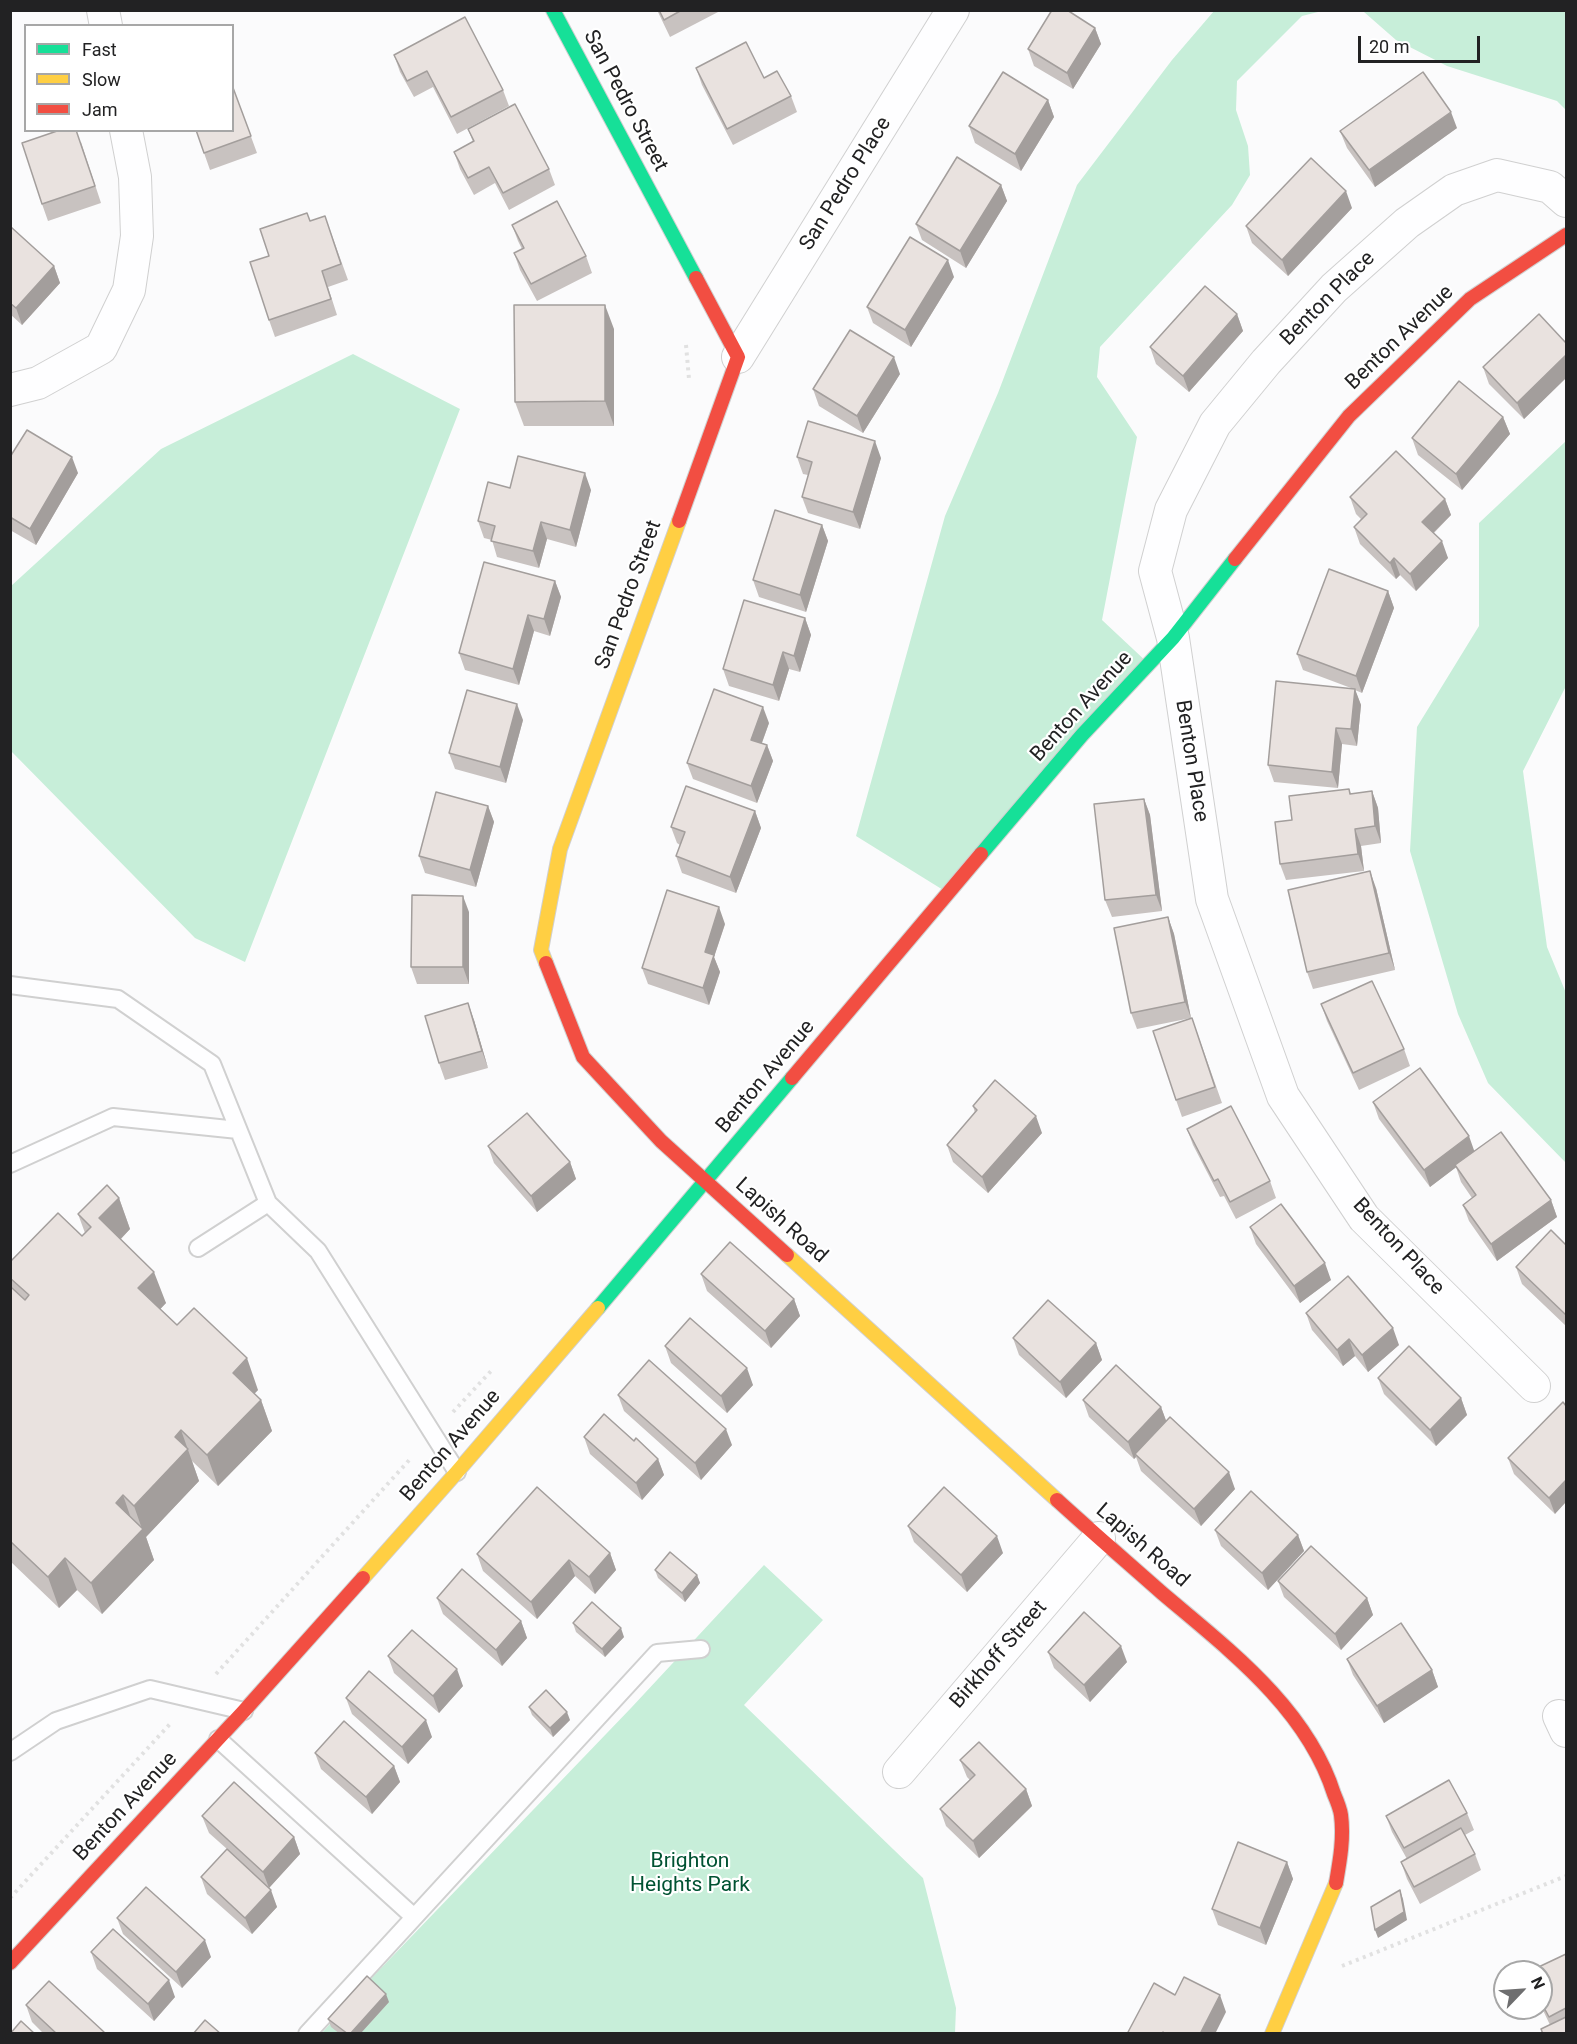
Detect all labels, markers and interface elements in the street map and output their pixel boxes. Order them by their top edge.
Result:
legend [24,24,234,132]
scale bar [1361,24,1482,62]
street label: San Pedro Street [577,26,673,176]
text: 20 m [1369,36,1409,57]
text: Fast [82,39,117,60]
text: Slow [82,69,121,90]
text: Jam [82,99,118,120]
street label: San Pedro Place [795,113,897,255]
street label: Benton Place [1276,247,1380,351]
street label: Benton Avenue [1341,280,1459,396]
street label: San Pedro Street [590,517,668,673]
street label: Benton Avenue [1026,647,1138,767]
street label: Benton Place [1169,698,1213,824]
street label: Benton Avenue [711,1015,821,1139]
street label: Lapish Road [730,1173,832,1269]
street label: Benton Place [1347,1193,1449,1301]
street label: Benton Avenue [396,1385,506,1507]
street label: Lapish Road [1090,1499,1194,1593]
street label: Birkhoff Street [945,1596,1053,1714]
street label: Benton Avenue [69,1747,183,1867]
park label: Brighton Heights Park [630,1849,750,1899]
north arrow [1493,1960,1553,2020]
text: N [1527,1974,1549,1992]

